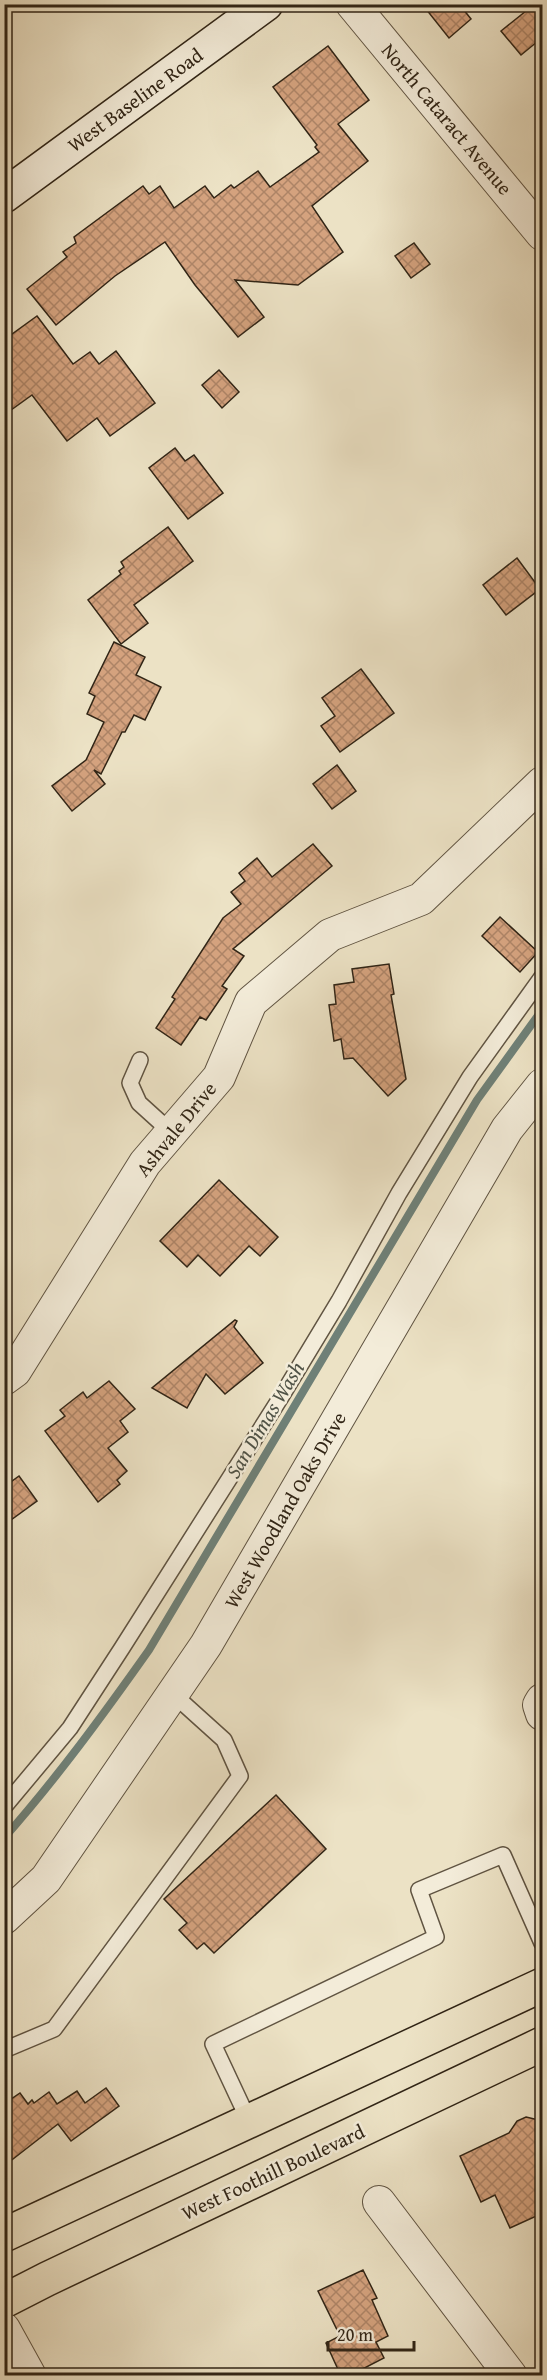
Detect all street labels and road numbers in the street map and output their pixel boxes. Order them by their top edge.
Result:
street label: North Cataract Avenue [375,36,520,201]
street label: West Baseline Road [61,40,209,159]
street label: Ashvale Drive [128,1075,223,1182]
street label: West Woodland Oaks Drive [216,1406,353,1613]
street label: West Foothill Boulevard [176,2116,369,2227]

